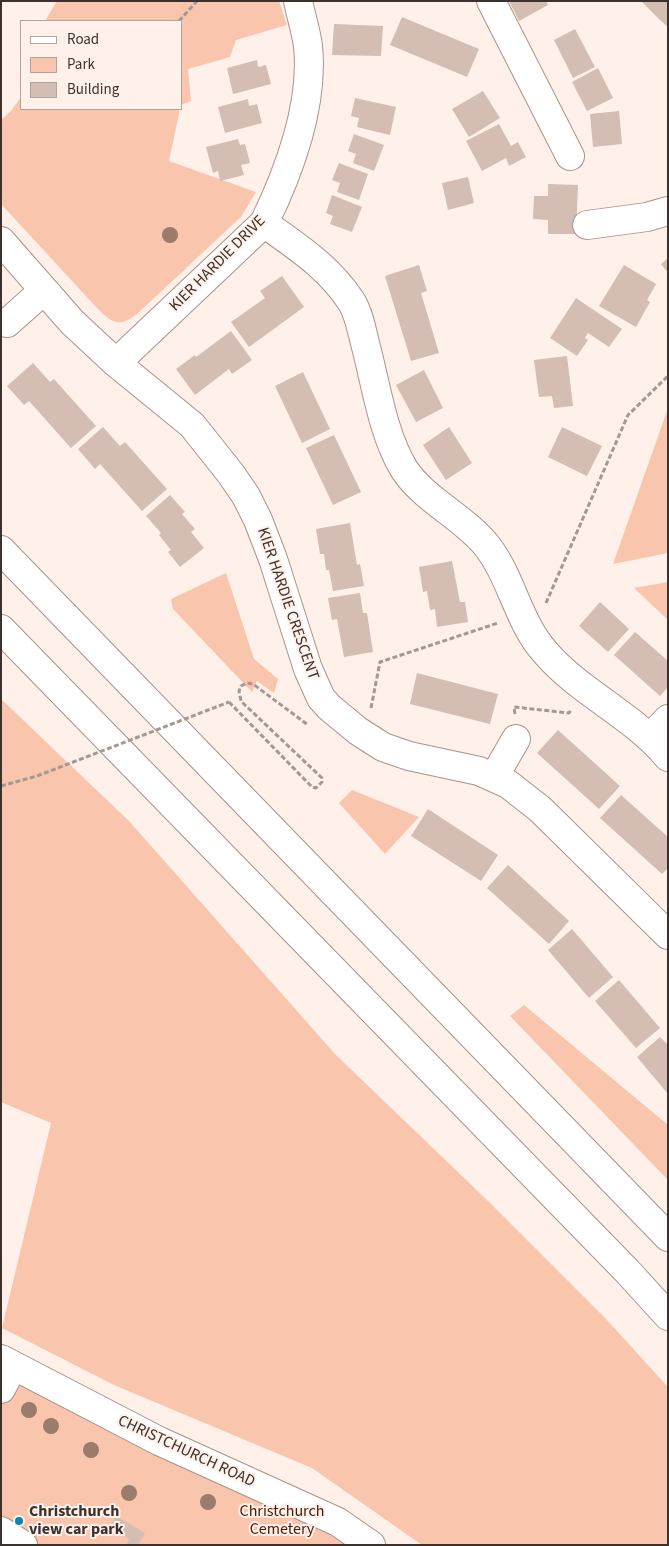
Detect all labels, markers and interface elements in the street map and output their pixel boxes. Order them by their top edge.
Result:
legend [20,20,182,110]
text: Road [67,29,99,50]
text: Park [67,54,95,75]
text: Building [67,79,119,100]
street label: KIER HARDIE DRIVE [166,212,270,316]
street label: KIER HARDIE CRESCENT [252,525,322,683]
street label: CHRISTCHURCH ROAD [114,1412,258,1492]
place label: Christchurch view car park [29,1502,123,1540]
park label: Christchurch Cemetery [240,1502,324,1540]
marker: Christchurch view car park [13,1515,25,1527]

